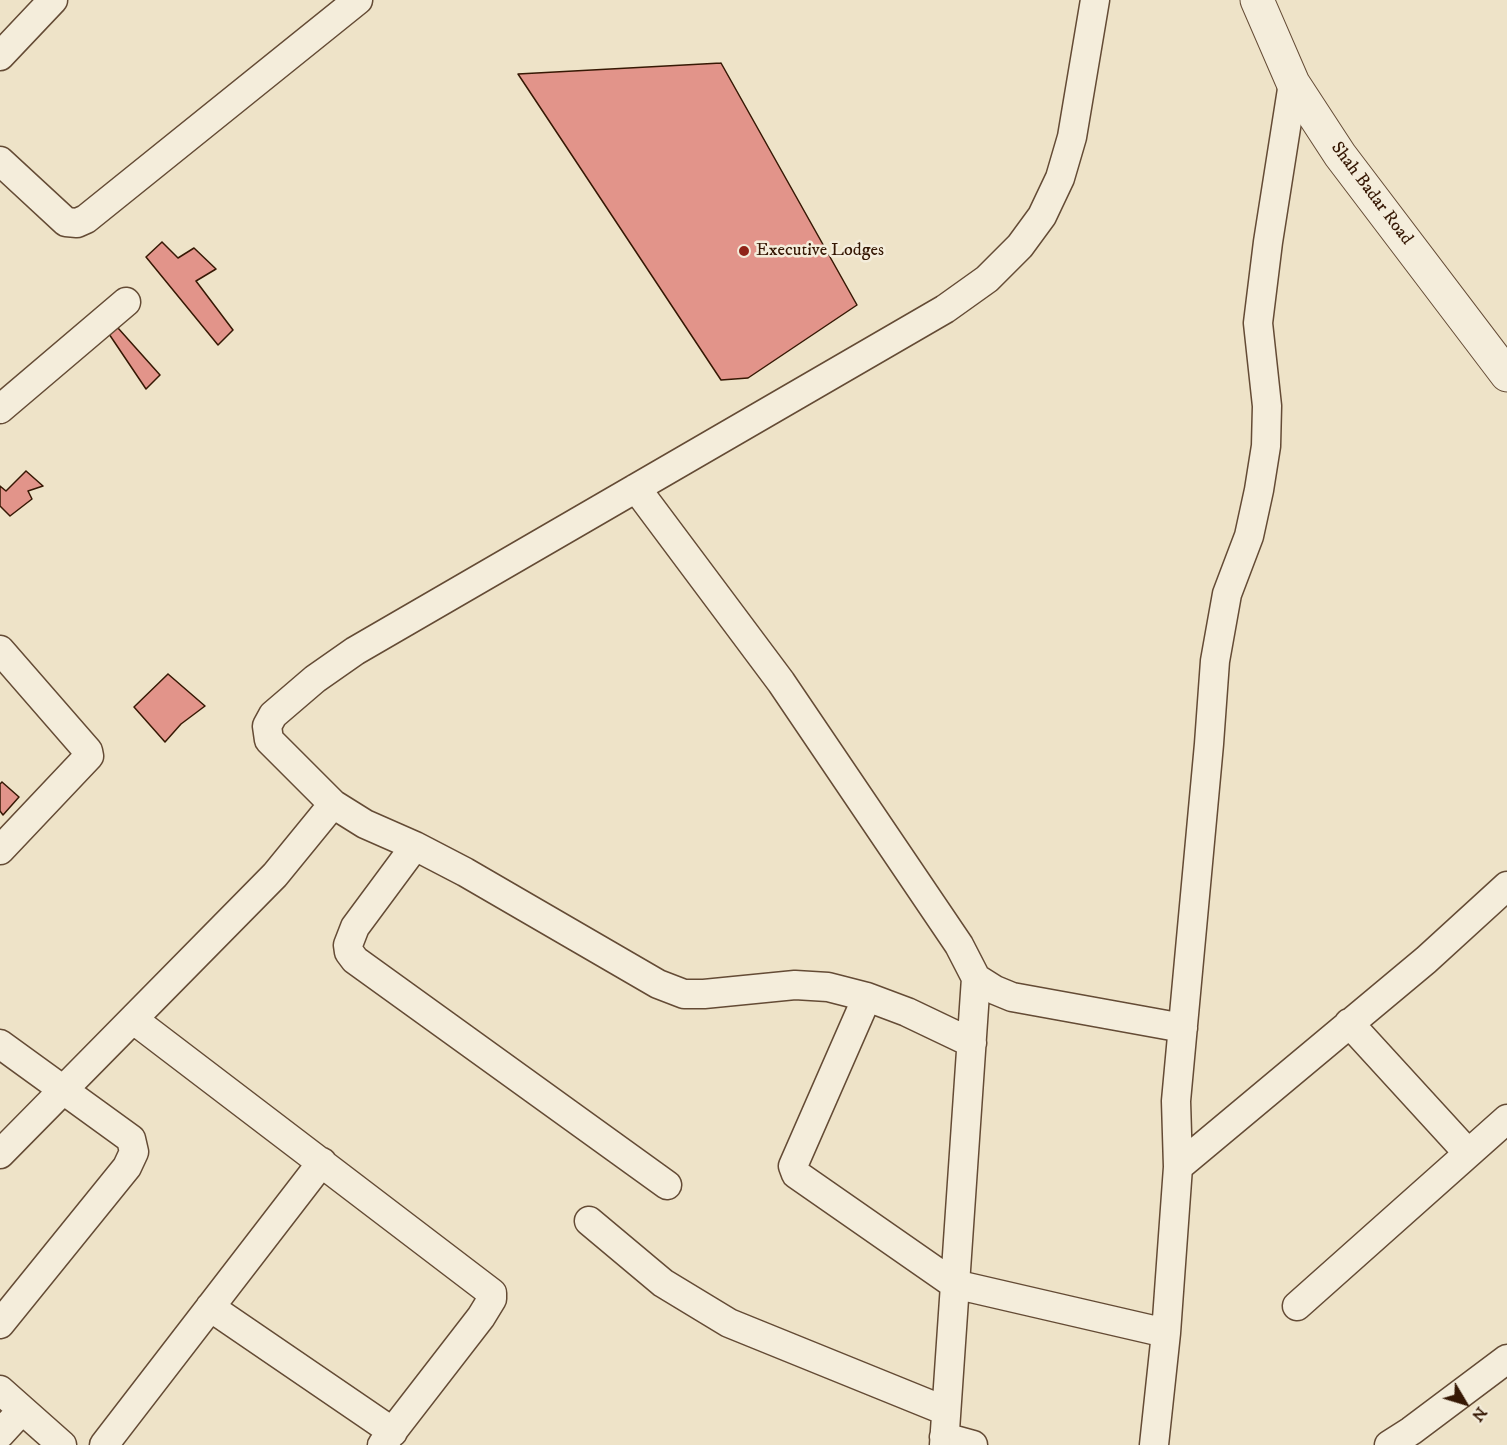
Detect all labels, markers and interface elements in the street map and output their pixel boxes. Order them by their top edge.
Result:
street label: Shah Badar Road [1325,138,1417,250]
place label: Executive Lodges [756,240,884,262]
marker: Executive Lodges [737,244,751,258]
north arrow [1435,1373,1495,1433]
text: N [1467,1403,1491,1425]

